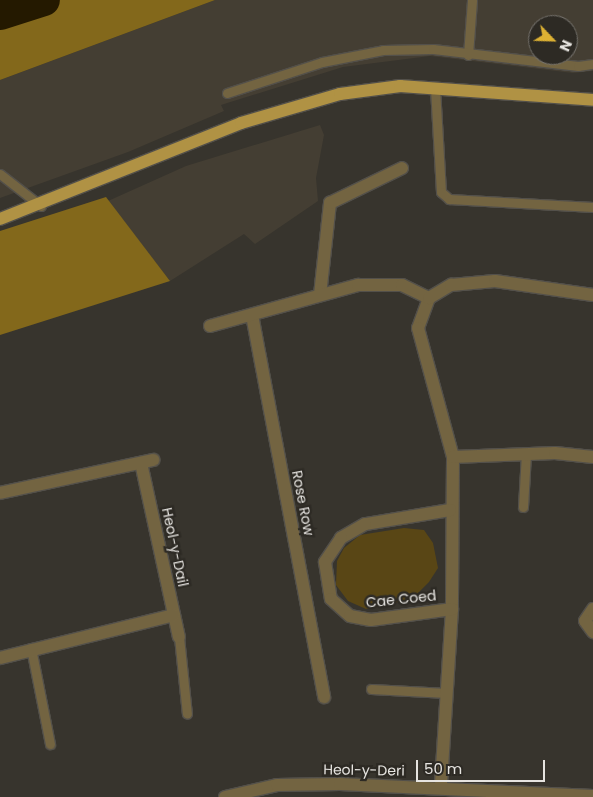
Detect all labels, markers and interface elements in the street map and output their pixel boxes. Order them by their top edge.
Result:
north arrow [528,15,578,65]
text: N [555,37,577,55]
street label: Rose Row [288,469,318,537]
street label: Heol-y-Dail [158,506,192,588]
street label: Cae Coed [365,587,437,611]
scale bar [418,750,547,782]
text: 50 m [424,758,462,779]
street label: Heol-y-Deri [323,761,405,779]

